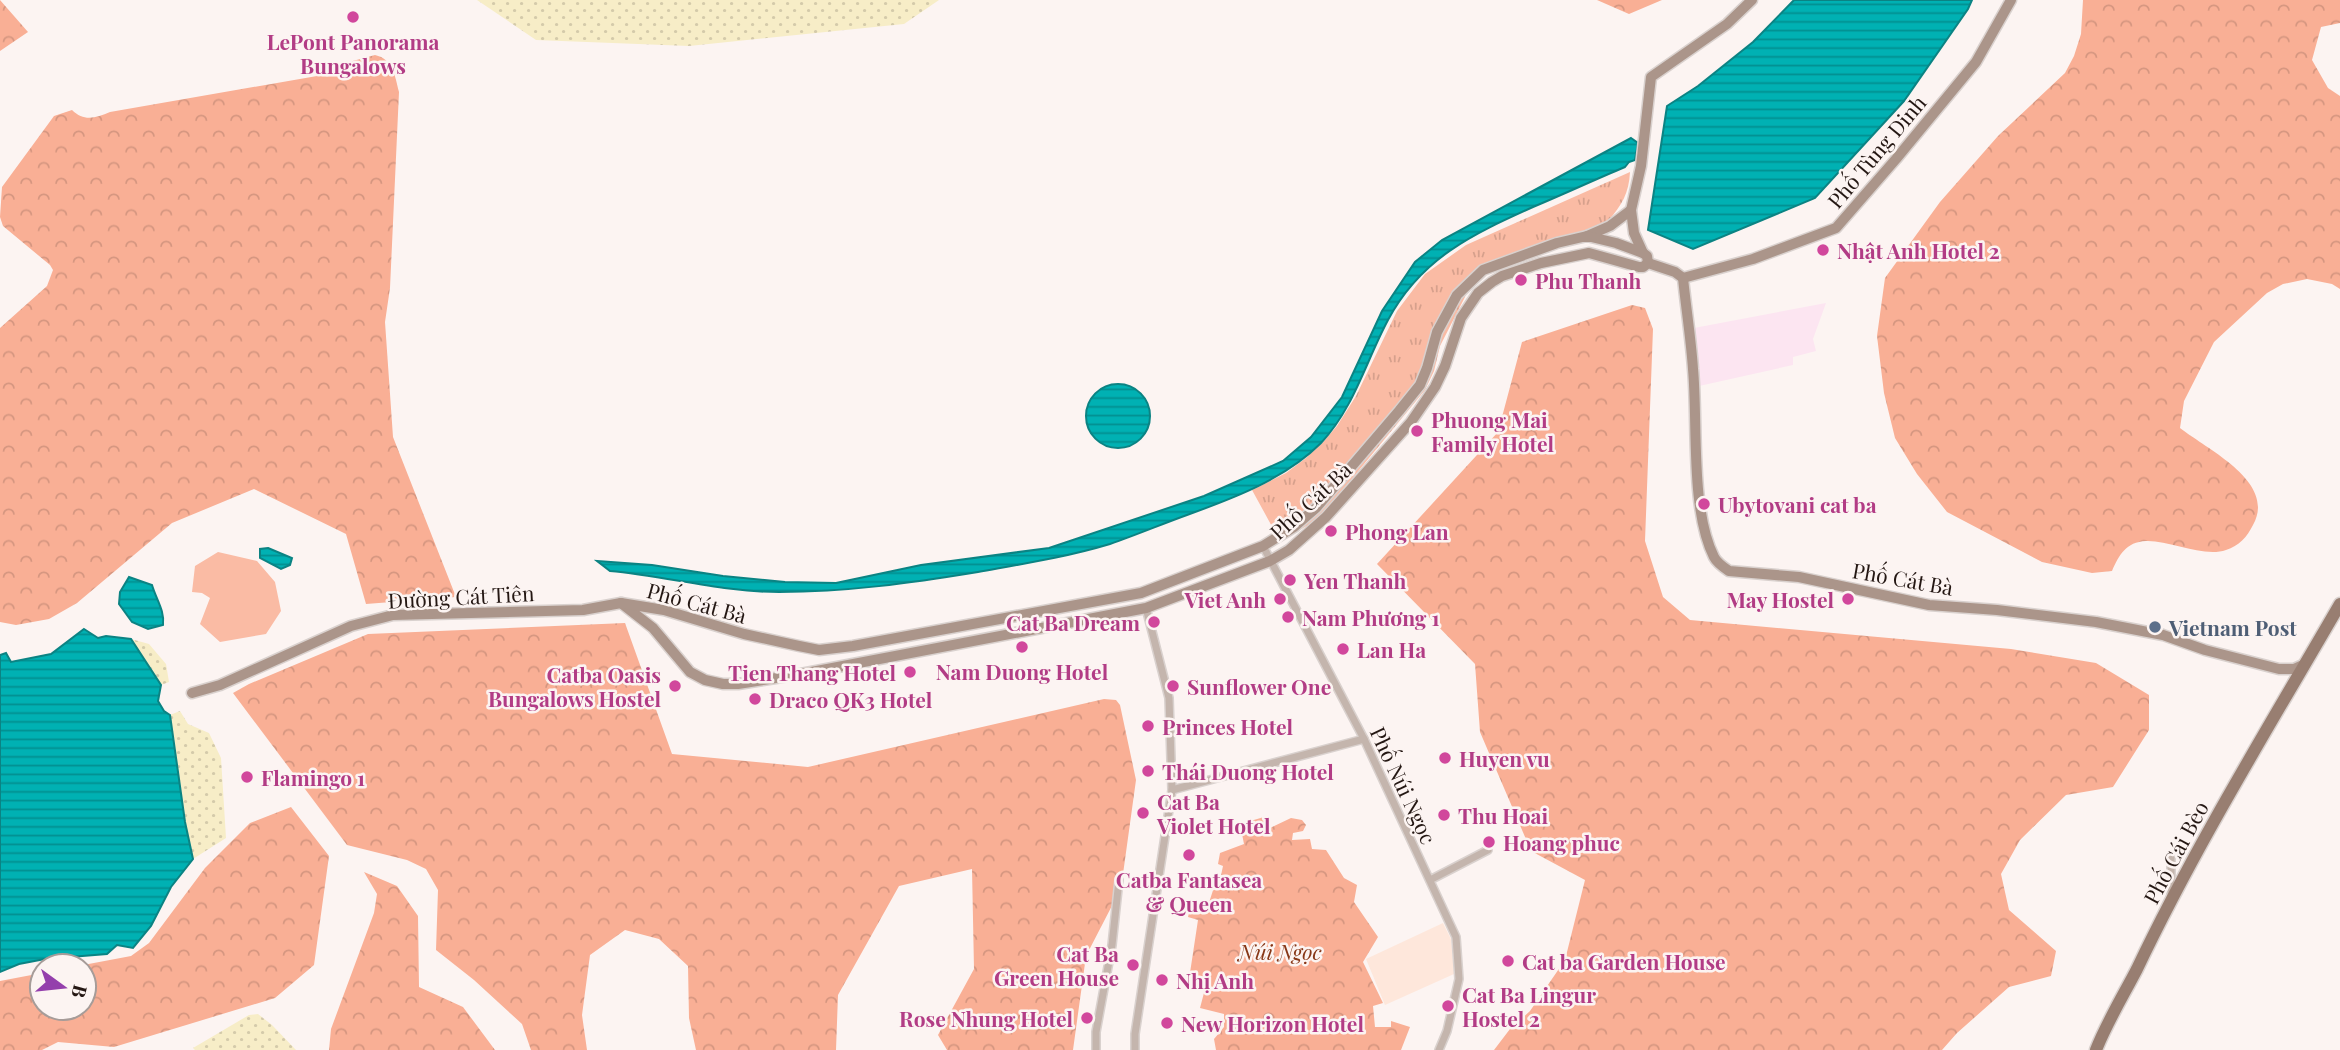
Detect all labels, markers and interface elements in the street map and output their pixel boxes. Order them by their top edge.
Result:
marker: LePont Panorama Bungalows [345,9,361,25]
place label: LePont Panorama Bungalows [267,27,439,79]
street label: Phố Tùng Dinh [1820,88,1932,213]
place label: Nhật Anh Hotel 2 [1837,236,2000,264]
marker: Nhật Anh Hotel 2 [1815,242,1831,258]
place label: Phu Thanh [1535,266,1642,294]
marker: Phu Thanh [1513,272,1529,288]
place label: Phuong Mai Family Hotel [1431,405,1554,457]
marker: Phuong Mai Family Hotel [1409,423,1425,439]
street label: Phố Cát Bà [1263,455,1357,545]
place label: Ubytovani cat ba [1718,490,1877,518]
marker: Ubytovani cat ba [1696,496,1712,512]
place label: Phong Lan [1345,517,1449,545]
marker: Phong Lan [1323,523,1339,539]
street label: Phố Cát Bà [1850,555,1956,601]
place label: Yen Thanh [1303,566,1407,594]
marker: Yen Thanh [1282,572,1298,588]
street label: Phố Cát Bà [644,575,750,629]
street label: Đường Cát Tiên [387,578,535,614]
place label: Viet Anh [1183,585,1266,613]
place label: May Hostel [1726,585,1834,613]
marker: Viet Anh [1272,591,1288,607]
marker: May Hostel [1840,591,1856,607]
place label: Nam Phương 1 [1302,603,1439,631]
place label: Cat Ba Dream [1006,608,1140,636]
marker: Nam Phương 1 [1280,609,1296,625]
place label: Vietnam Post [2168,613,2297,641]
marker: Cat Ba Dream [1146,614,1162,630]
marker: Vietnam Post [2147,619,2163,635]
place label: Lan Ha [1357,635,1426,663]
marker: Nam Duong Hotel [1014,639,1030,655]
marker: Lan Ha [1335,641,1351,657]
place label: Nam Duong Hotel [936,657,1109,685]
place label: Tien Thang Hotel [728,658,896,686]
place label: Catba Oasis Bungalows Hostel [488,660,661,712]
marker: Tien Thang Hotel [902,664,918,680]
place label: Sunflower One [1187,672,1331,700]
marker: Catba Oasis Bungalows Hostel [667,678,683,694]
marker: Sunflower One [1165,678,1181,694]
place label: Draco QK3 Hotel [769,685,933,713]
marker: Draco QK3 Hotel [747,691,763,707]
place label: Princes Hotel [1162,712,1294,740]
marker: Princes Hotel [1140,718,1156,734]
street label: Phố Núi Ngọc [1365,722,1443,848]
place label: Huyen vu [1459,744,1550,772]
marker: Huyen vu [1437,750,1453,766]
place label: Thái Duong Hotel [1162,757,1334,785]
place label: Flamingo 1 [261,763,365,791]
marker: Thái Duong Hotel [1140,763,1156,779]
marker: Flamingo 1 [239,769,255,785]
place label: Cat Ba Violet Hotel [1156,787,1271,839]
street label: Phố Cái Bèo [2136,796,2214,908]
place label: Thu Hoai [1458,801,1548,829]
marker: Cat Ba Violet Hotel [1135,805,1151,821]
marker: Thu Hoai [1436,807,1452,823]
place label: Hoang phuc [1503,828,1620,856]
marker: Hoang phuc [1481,834,1497,850]
marker: Catba Fantasea & Queen [1181,847,1197,863]
place label: Catba Fantasea & Queen [1116,865,1262,917]
park label: Núi Ngọc [1237,937,1321,965]
place label: Cat Ba Green House [994,939,1119,991]
place label: Cat ba Garden House [1522,947,1726,975]
north arrow [28,952,98,1022]
marker: Cat ba Garden House [1500,953,1516,969]
marker: Cat Ba Green House [1125,957,1141,973]
place label: Nhị Anh [1176,966,1254,994]
marker: Nhị Anh [1154,972,1170,988]
place label: Cat Ba Lingur Hostel 2 [1462,980,1596,1032]
text: B [66,982,95,1001]
marker: Cat Ba Lingur Hostel 2 [1440,998,1456,1014]
place label: Rose Nhung Hotel [899,1004,1073,1032]
place label: New Horizon Hotel [1181,1009,1364,1037]
marker: Rose Nhung Hotel [1079,1010,1095,1026]
marker: New Horizon Hotel [1159,1015,1175,1031]

